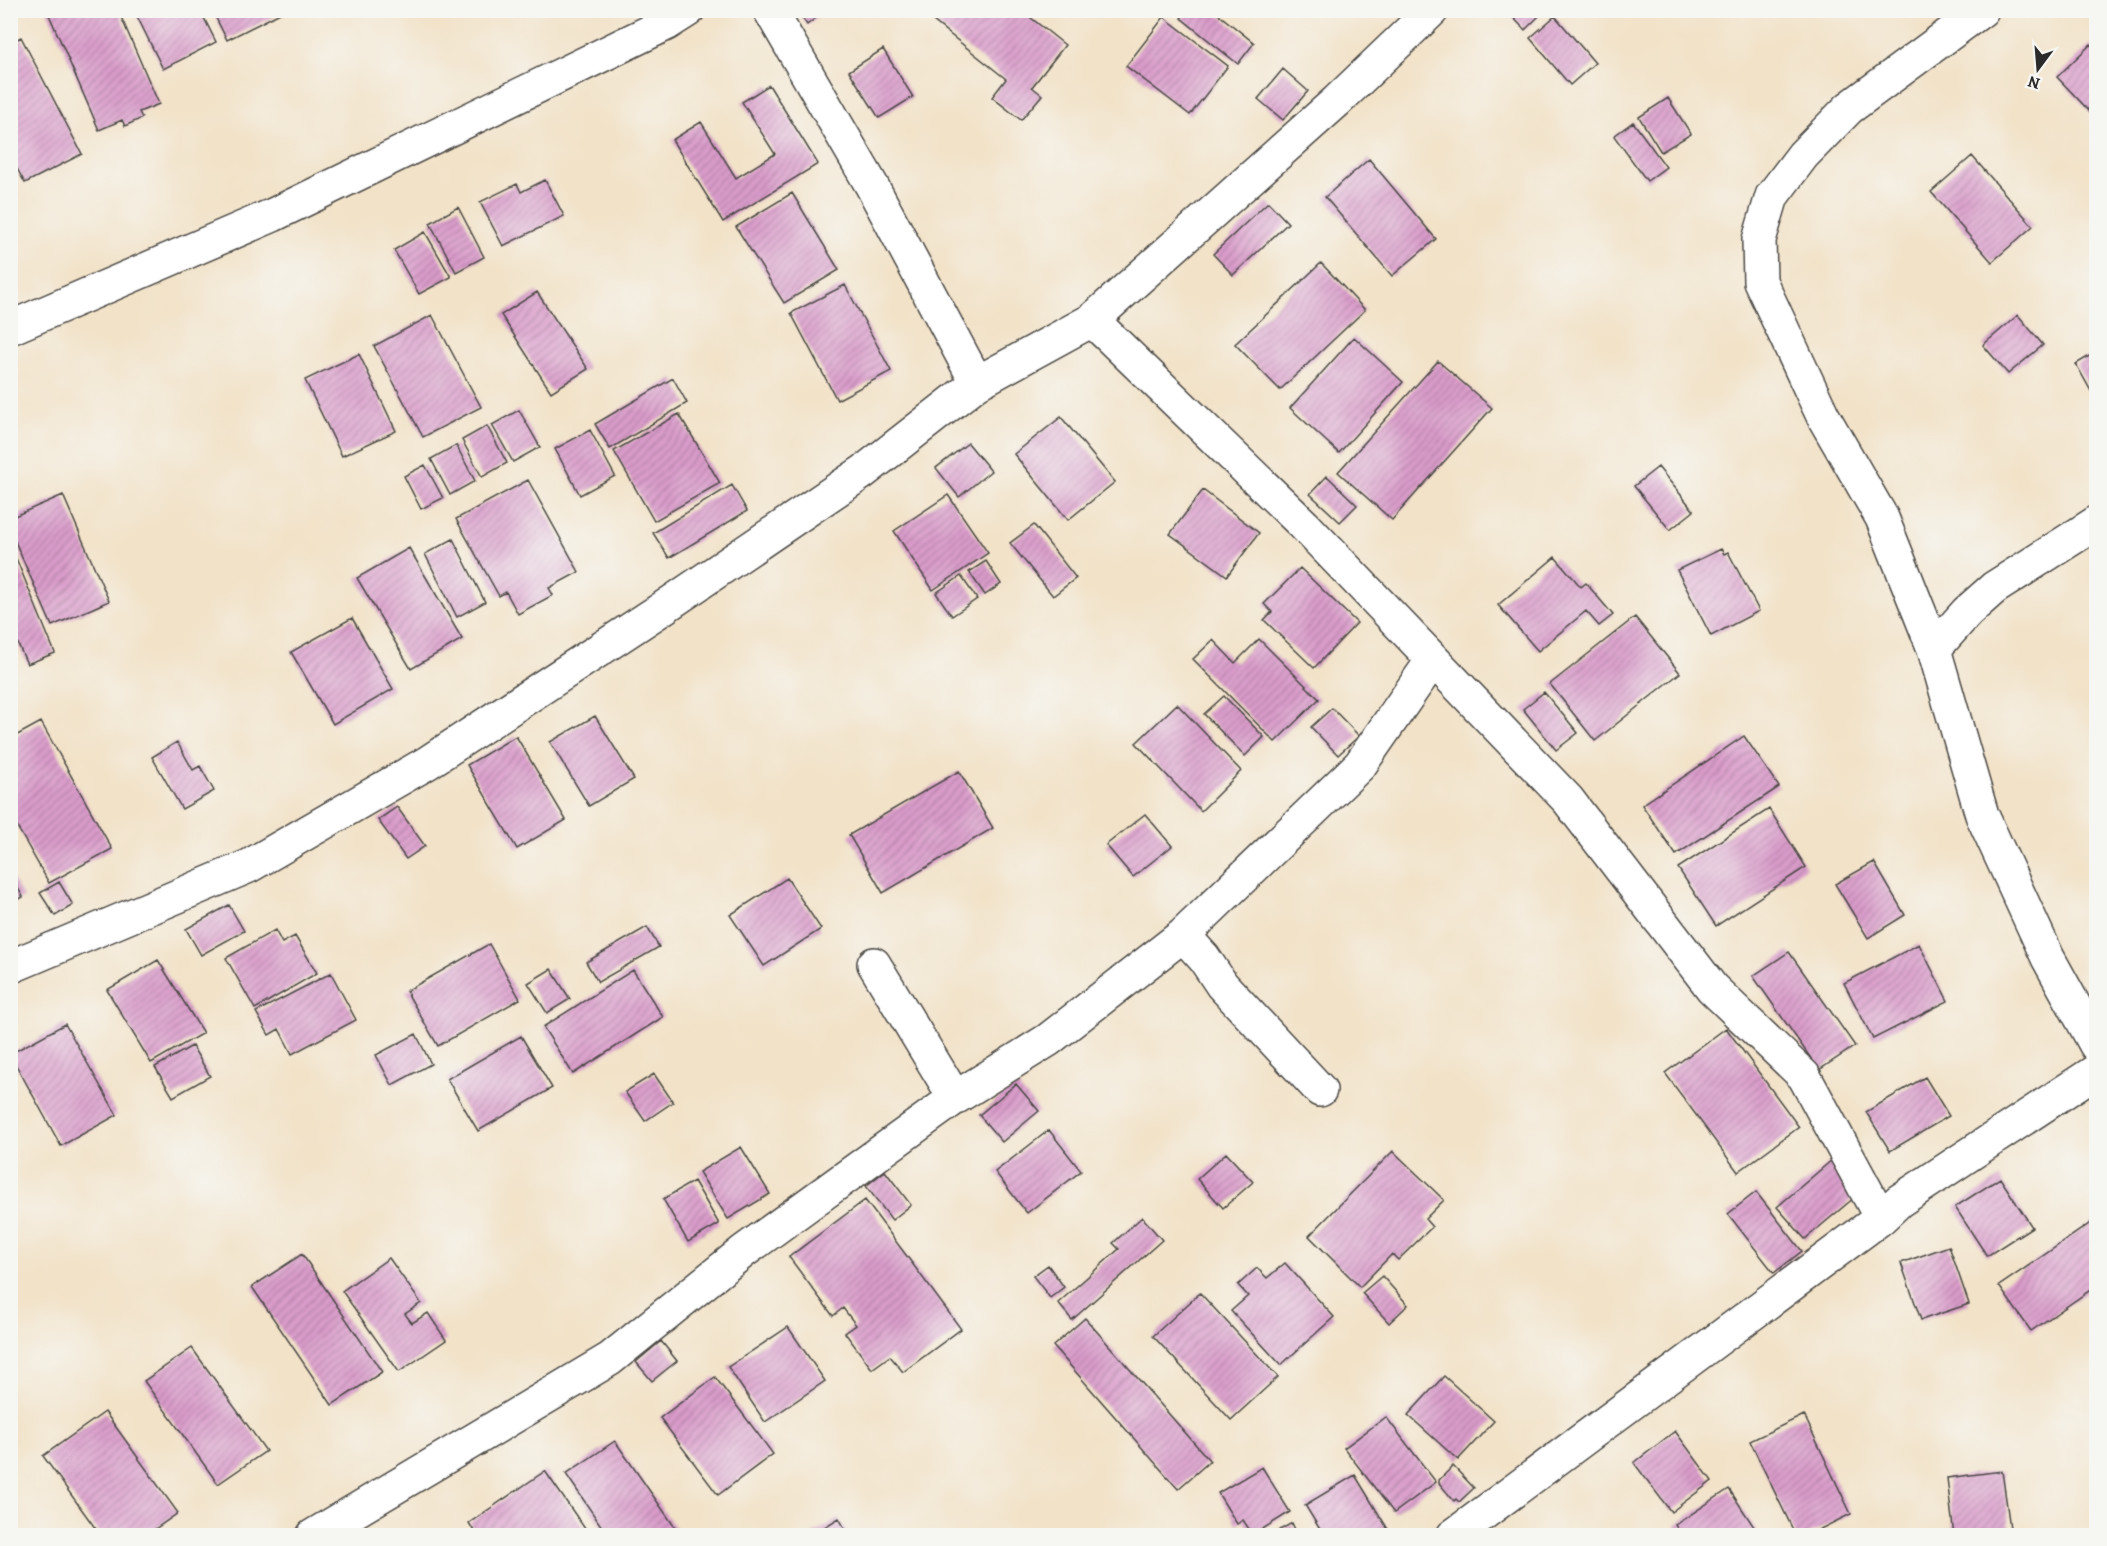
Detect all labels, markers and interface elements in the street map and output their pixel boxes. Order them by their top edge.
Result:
north arrow [2008,39,2068,99]
text: N [2025,70,2043,95]

